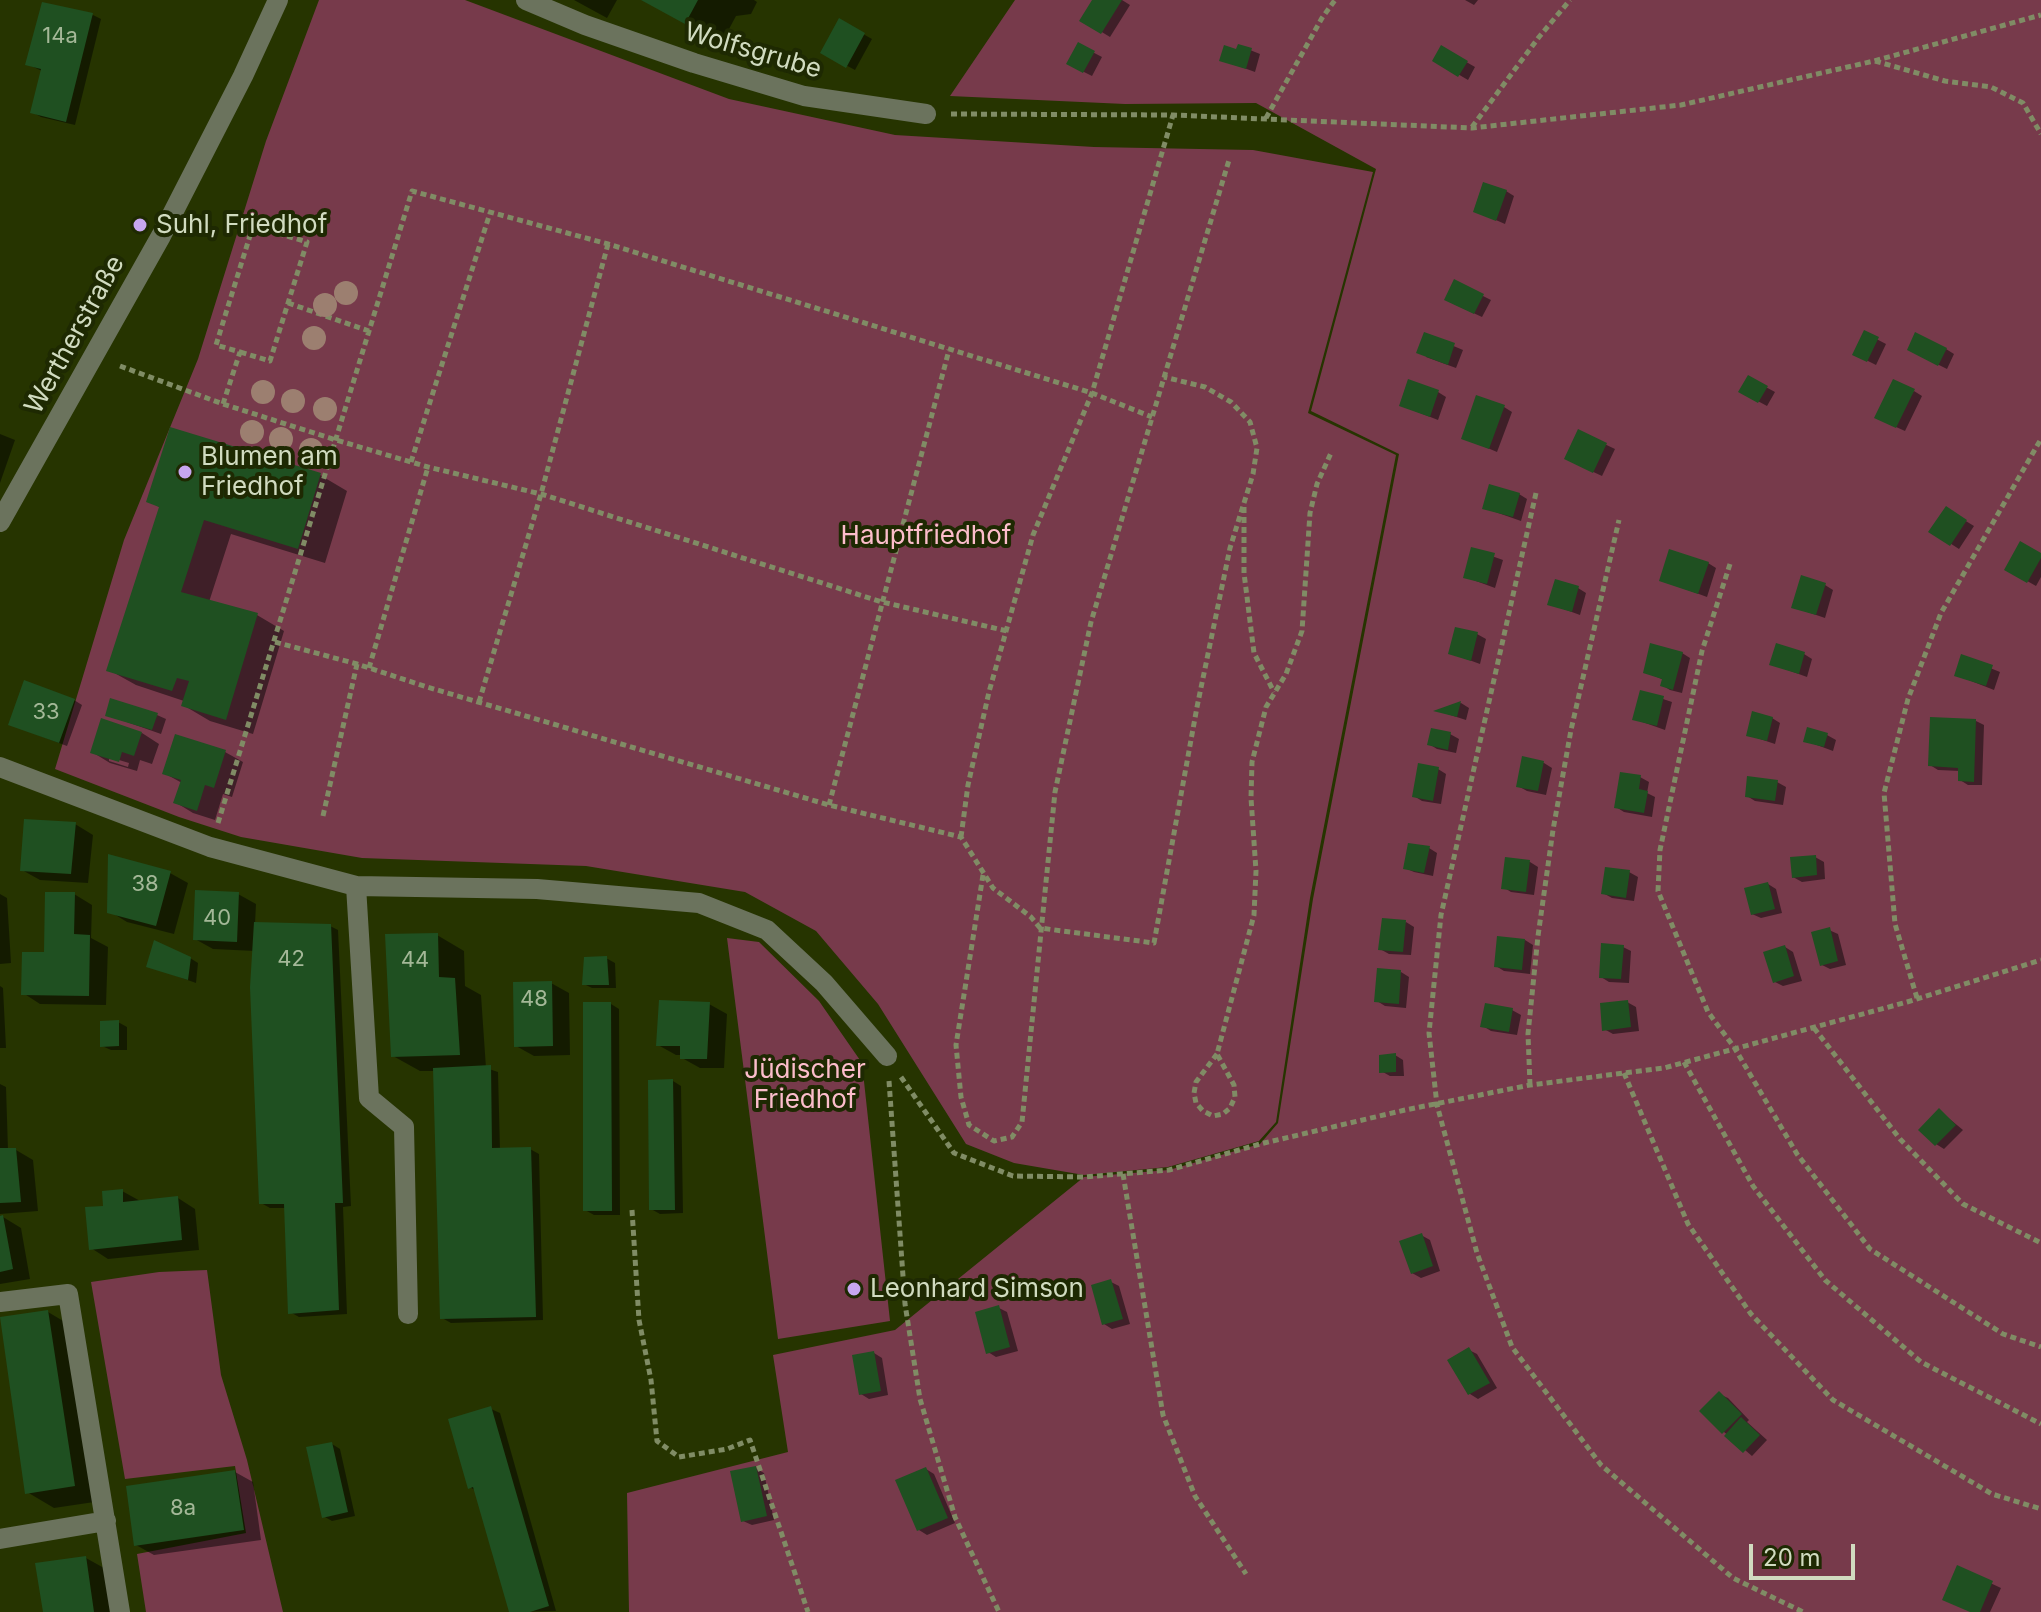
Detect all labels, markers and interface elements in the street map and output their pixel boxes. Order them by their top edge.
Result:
street label: Wolfsgrube [681,17,825,85]
house number: 14a [42,23,78,49]
place label: Suhl, Friedhof [156,209,327,241]
marker: Suhl, Friedhof [131,216,149,234]
street label: Wertherstraße [19,250,131,420]
place label: Blumen am Friedhof [201,441,338,502]
marker: Blumen am Friedhof [176,463,194,481]
park label: Hauptfriedhof [841,520,1011,552]
house number: 33 [32,699,60,725]
house number: 38 [131,871,159,897]
house number: 40 [203,905,231,931]
house number: 42 [277,946,305,972]
house number: 44 [401,947,429,973]
house number: 48 [520,986,548,1012]
park label: Jüdischer Friedhof [744,1054,866,1116]
place label: Leonhard Simson [870,1273,1084,1305]
marker: Leonhard Simson [845,1280,863,1298]
house number: 8a [170,1495,196,1521]
scale bar [1753,1528,1859,1578]
text: 20 m [1763,1543,1821,1572]

